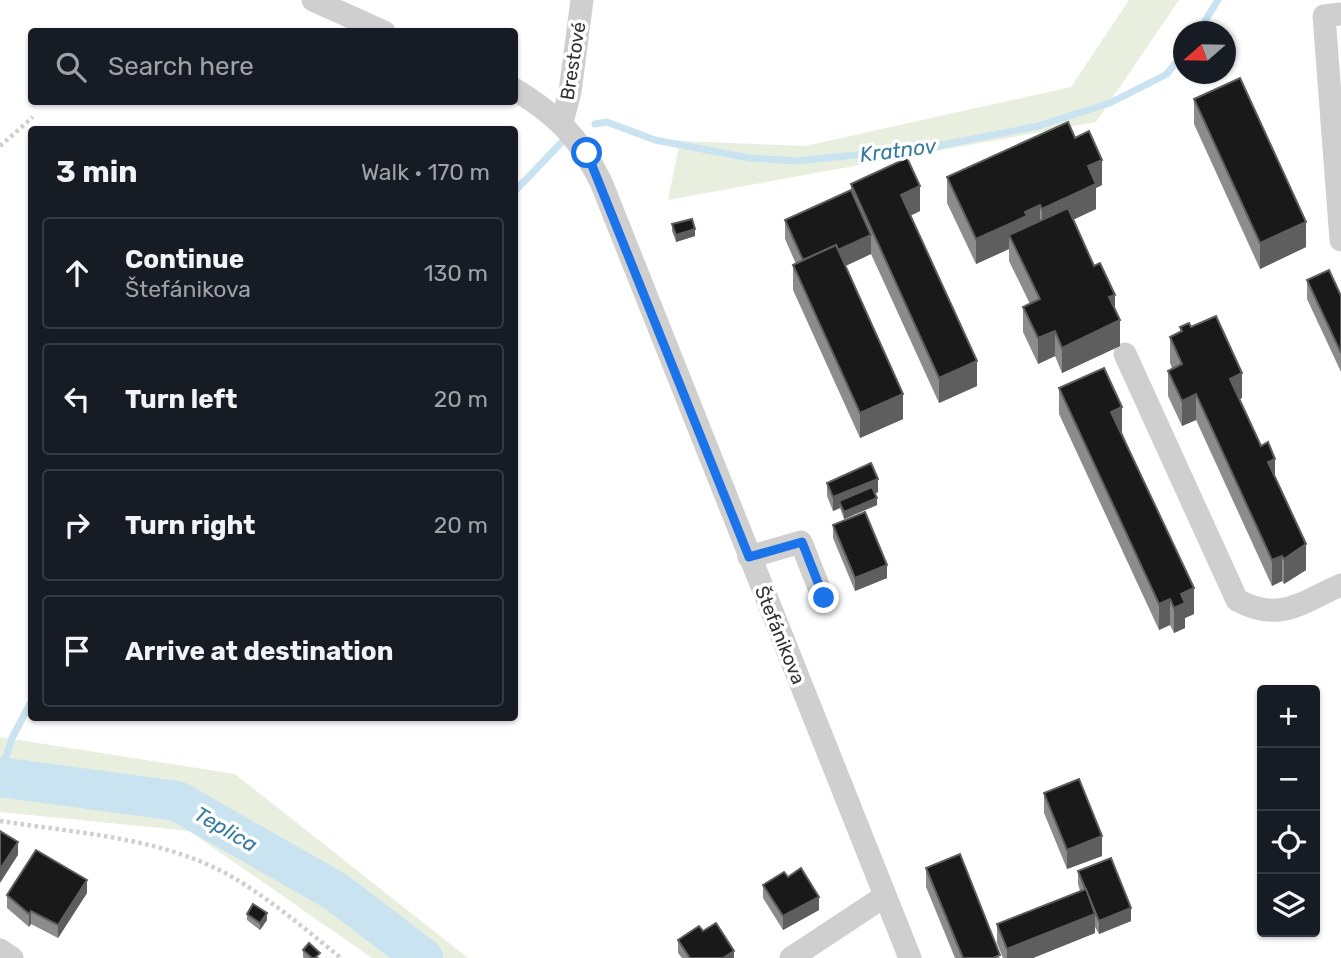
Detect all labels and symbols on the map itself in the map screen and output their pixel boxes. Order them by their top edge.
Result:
street label: Brestové [555,20,591,102]
north arrow [1173,21,1236,84]
water label: Kratnov [858,133,938,167]
route start [571,137,602,168]
street label: Štefánikova [750,582,810,688]
route end [808,582,839,613]
water label: Teplica [190,801,262,857]

